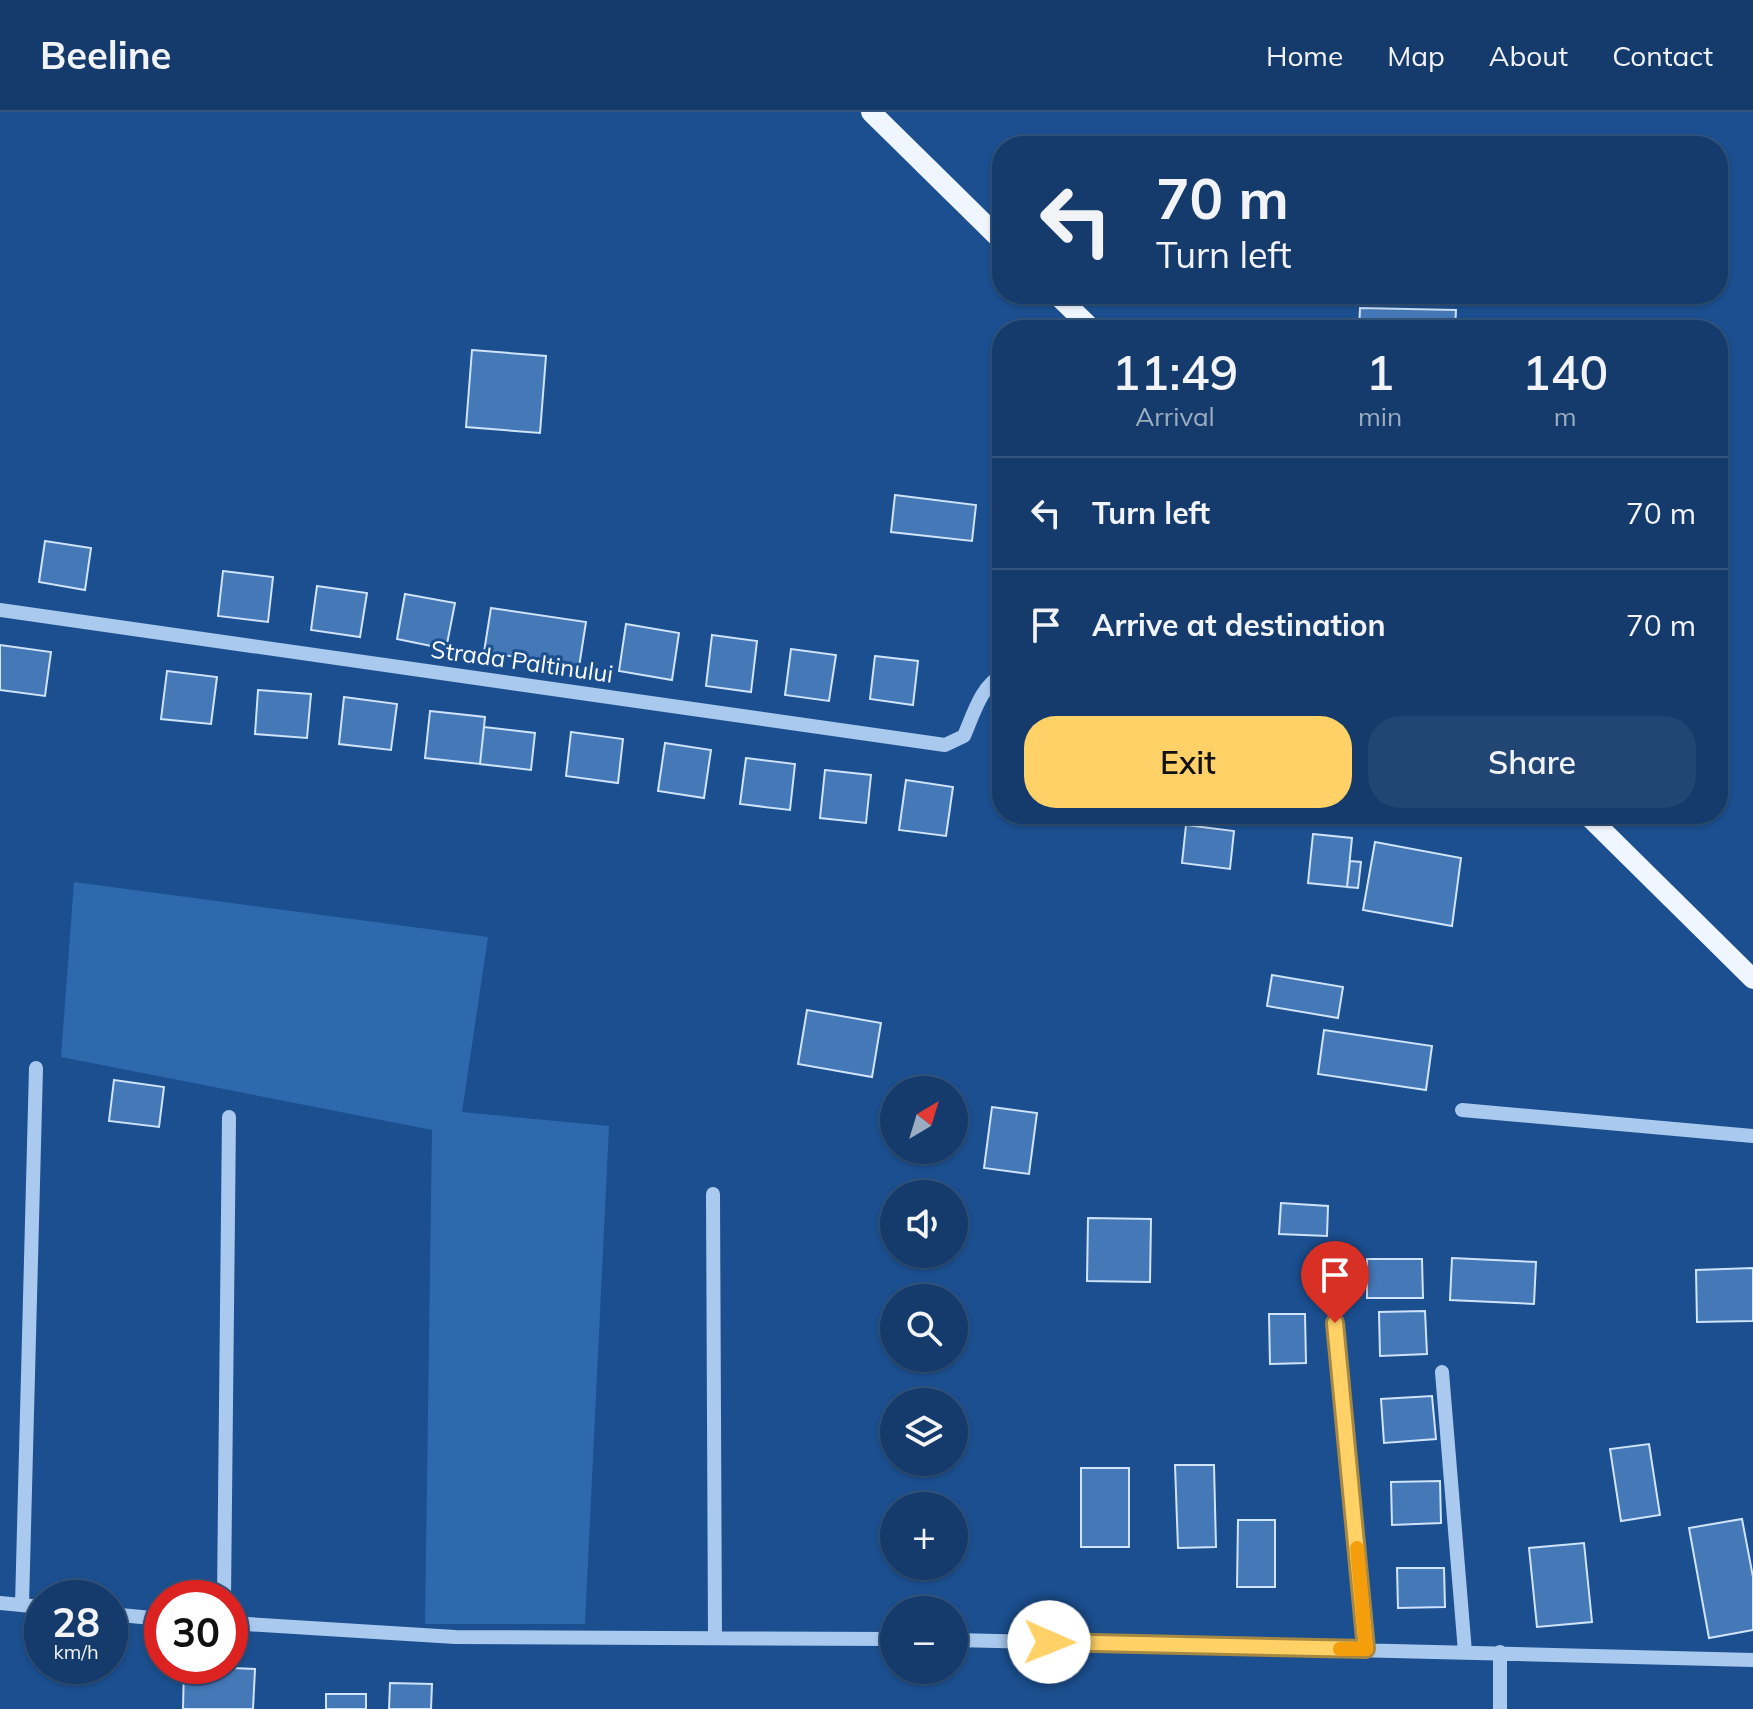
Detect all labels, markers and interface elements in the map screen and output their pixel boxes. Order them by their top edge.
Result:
text: Beeline [40,31,171,79]
text: Home [1266,38,1343,73]
text: Map [1387,38,1445,73]
text: About [1489,38,1568,73]
text: Contact [1612,38,1713,73]
text: 70 m [1156,163,1289,233]
icon: left [1024,168,1128,272]
text: Turn left [1156,232,1292,277]
text: 11:49 [1112,342,1238,402]
text: 1 [1366,342,1394,402]
text: 140 [1522,342,1608,402]
text: Arrival [1135,400,1215,433]
text: min [1358,400,1402,433]
text: m [1554,400,1577,433]
icon: left [1024,491,1068,535]
text: Turn left [1092,494,1210,532]
text: 70 m [1626,494,1696,532]
icon: arrive [1024,603,1068,647]
text: Arrive at destination [1092,606,1386,644]
text: 70 m [1626,606,1696,644]
street label: Strada Paltinului [429,633,615,689]
button: Exit [1024,716,1352,808]
button: Share [1368,716,1696,808]
north arrow [880,1076,968,1164]
map controls [880,1076,968,1684]
button: sound [880,1180,968,1268]
pin [1301,1241,1369,1323]
icon: arrive [1313,1253,1357,1297]
button: search [880,1284,968,1372]
button: layers [880,1388,968,1476]
button: + [880,1492,968,1580]
speed limit sign: 30 [144,1580,248,1684]
button: − [880,1596,968,1684]
text: 28 [52,1597,100,1647]
position arrow [1007,1600,1091,1684]
text: km/h [53,1639,99,1664]

